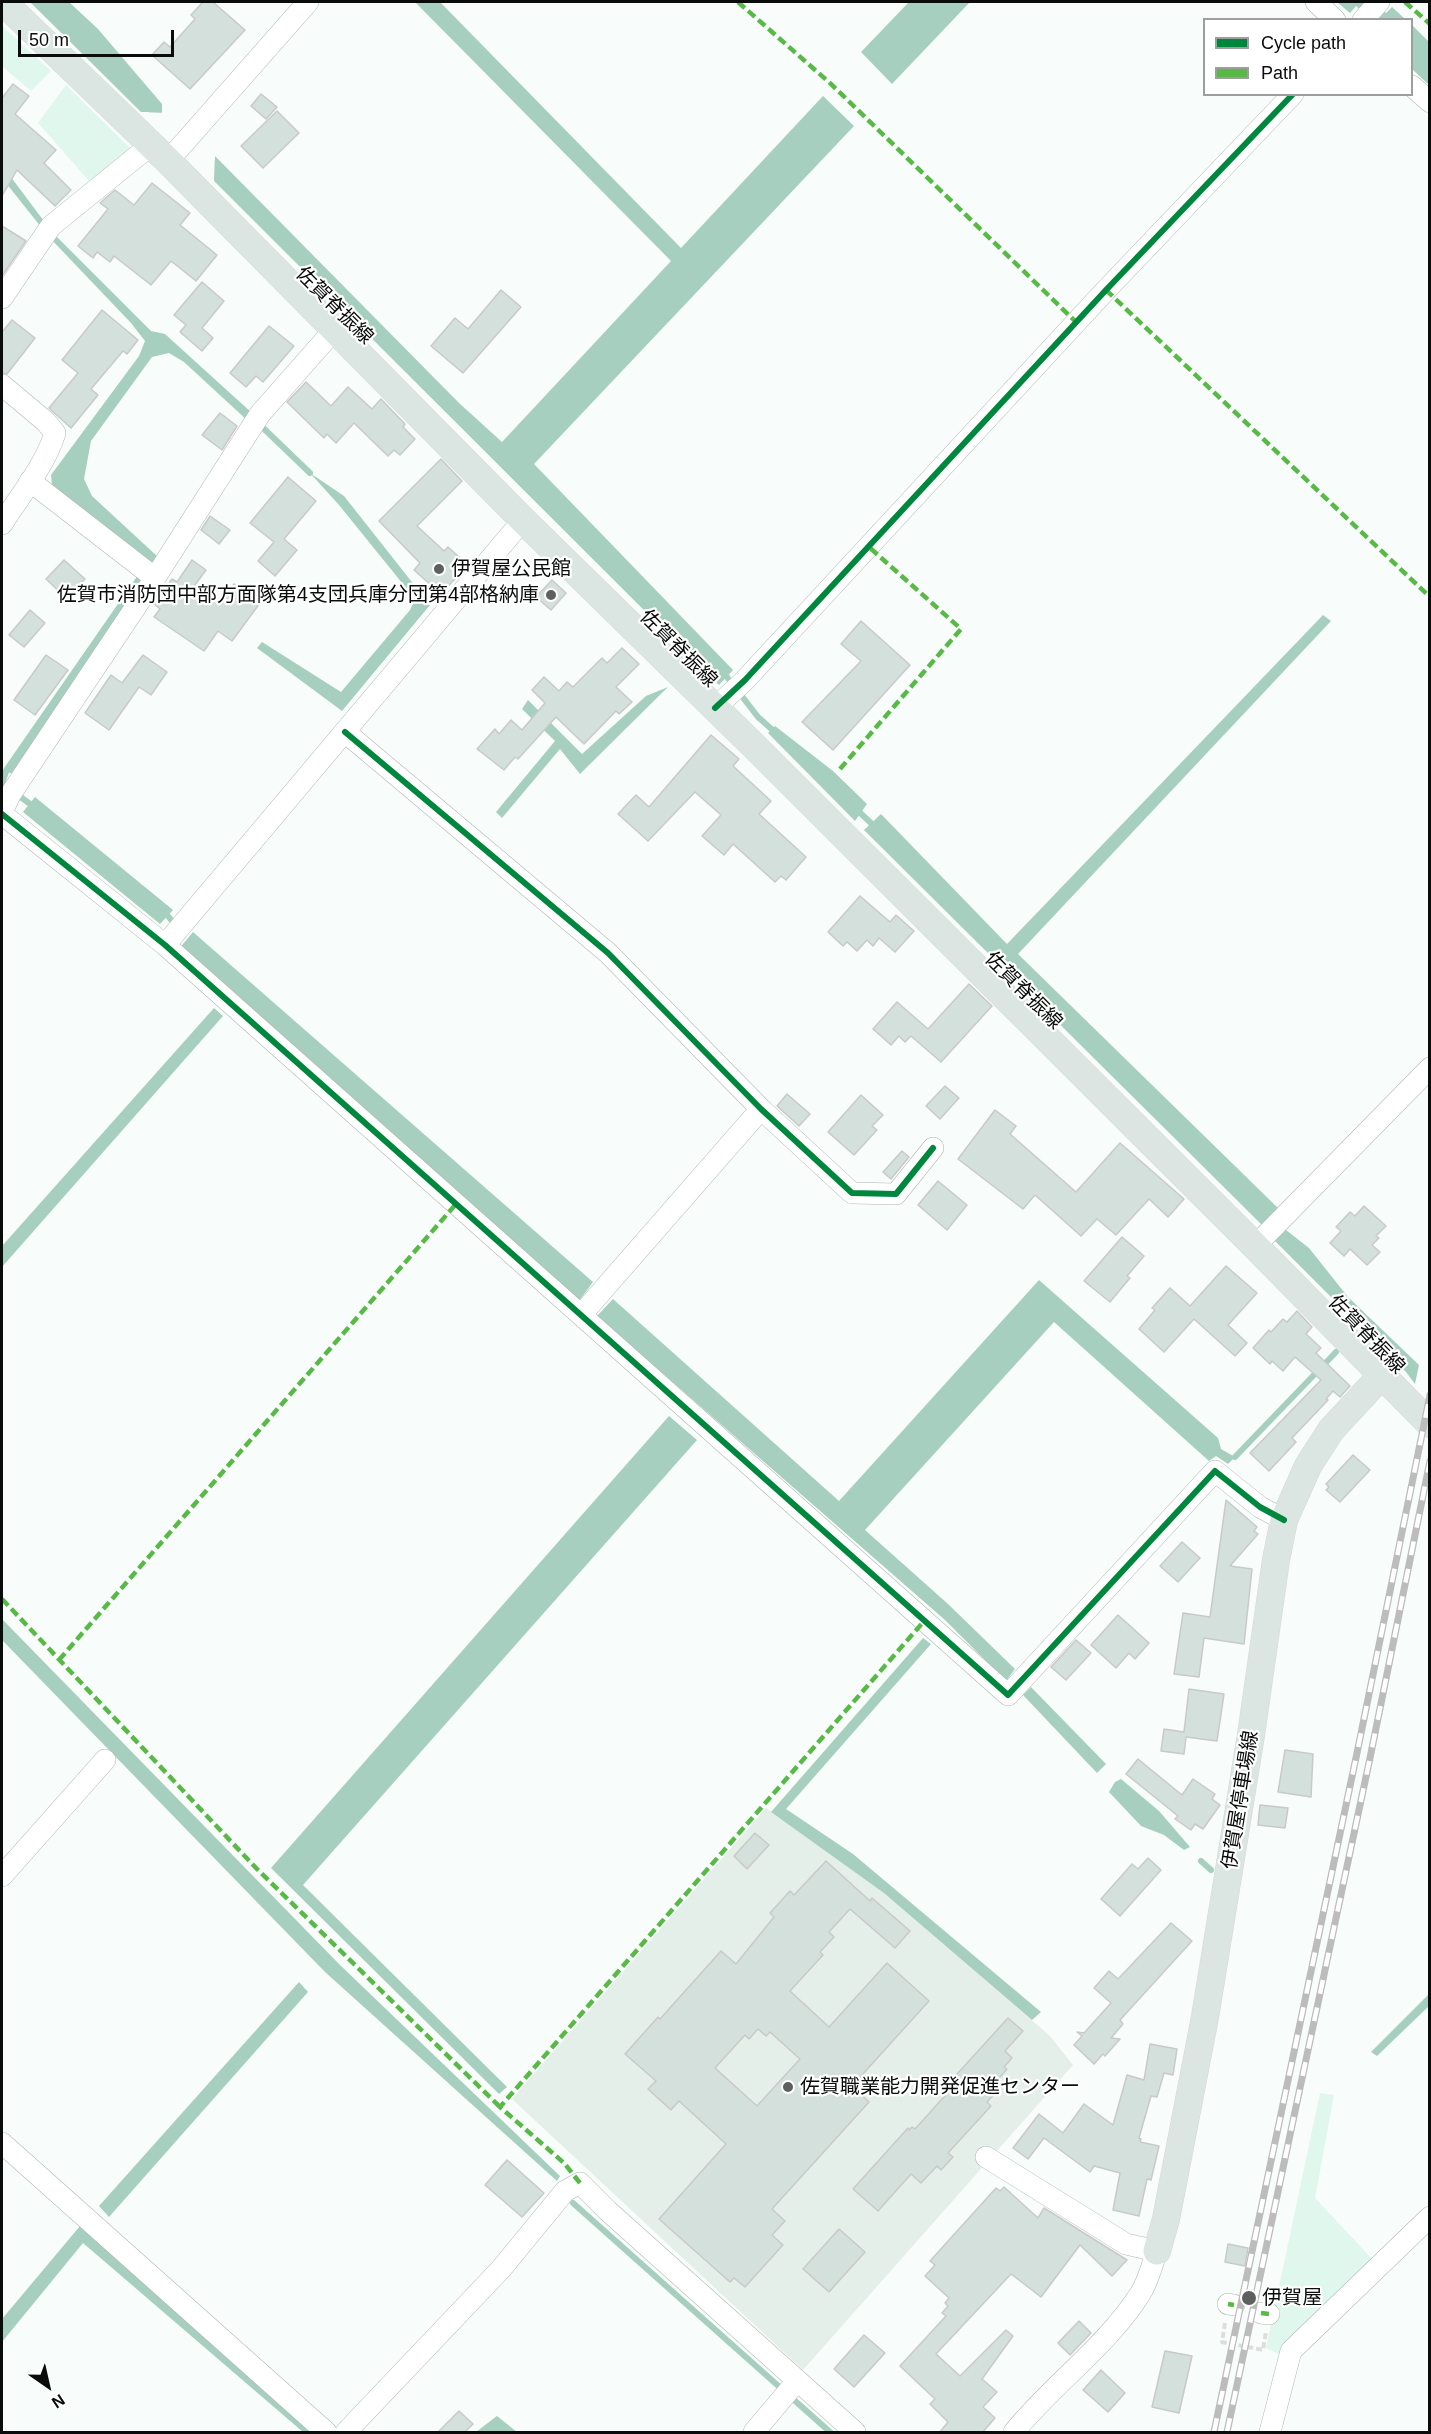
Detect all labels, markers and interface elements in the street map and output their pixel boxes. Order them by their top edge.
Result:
scale bar [21,18,177,56]
legend [1203,18,1413,96]
text: 50 m [29,30,69,50]
text: Cycle path [1261,33,1346,53]
text: Path [1261,63,1298,83]
street label: 佐賀脊振線 [290,262,378,350]
place label: 伊賀屋公民館 [451,557,571,581]
marker: 伊賀屋公民館 [432,562,446,576]
place label: 佐賀市消防団中部方面隊第4支団兵庫分団第4部格納庫 [57,583,539,607]
marker: 佐賀市消防団中部方面隊第4支団兵庫分団第4部格納庫 [544,588,558,602]
street label: 佐賀脊振線 [634,605,722,693]
street label: 佐賀脊振線 [979,947,1067,1035]
street label: 佐賀脊振線 [1323,1291,1409,1379]
street label: 伊賀屋停車場線 [1218,1729,1264,1871]
place label: 佐賀職業能力開発促進センター [800,2075,1080,2099]
marker: 佐賀職業能力開発促進センター [781,2080,795,2094]
place label: 伊賀屋 [1262,2286,1322,2310]
marker: 伊賀屋 [1240,2289,1258,2307]
north arrow [18,2356,78,2416]
text: N [49,2391,68,2412]

